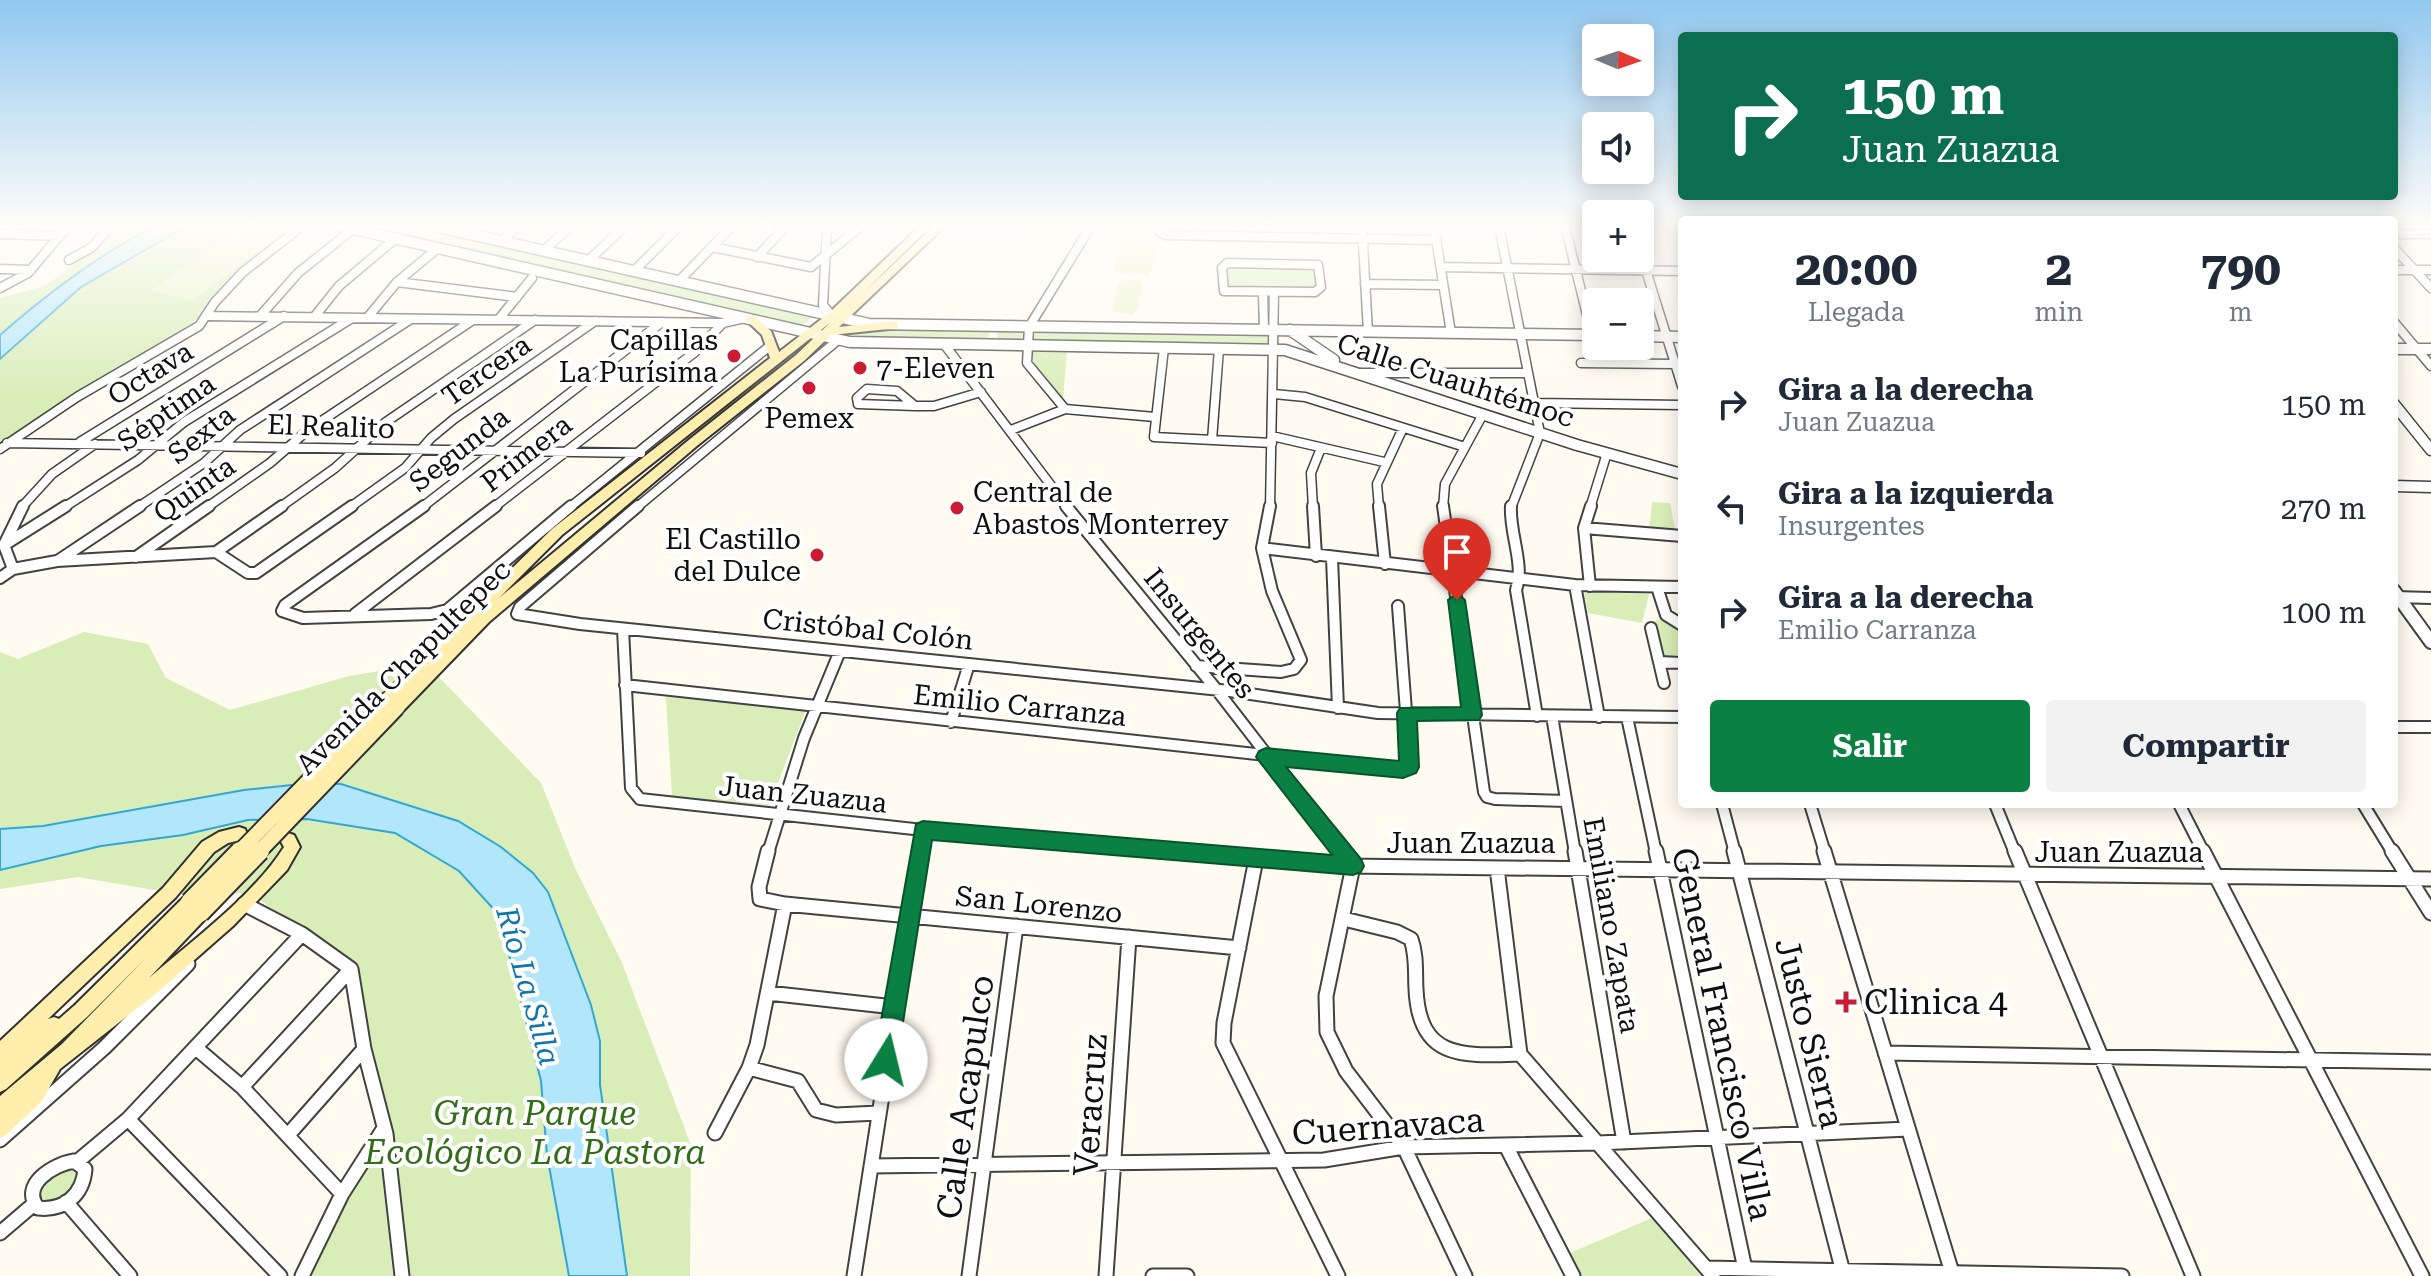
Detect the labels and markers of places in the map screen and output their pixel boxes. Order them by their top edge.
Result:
place label: Capillas La Purísima [559,324,718,389]
marker: Capillas La Purísima [725,347,743,365]
place label: 7-Eleven [876,352,995,385]
marker: 7-Eleven [851,359,869,377]
marker: Pemex [800,379,818,397]
place label: Pemex [764,402,854,435]
place label: Central de Abastos Monterrey [973,476,1229,541]
marker: Central de Abastos Monterrey [948,499,966,517]
pin [1423,518,1491,600]
place label: El Castillo del Dulce [665,523,801,588]
marker: El Castillo del Dulce [808,546,826,564]
place label: Clinica 4 [1864,982,2008,1022]
marker: Clinica 4 [1835,991,1857,1013]

